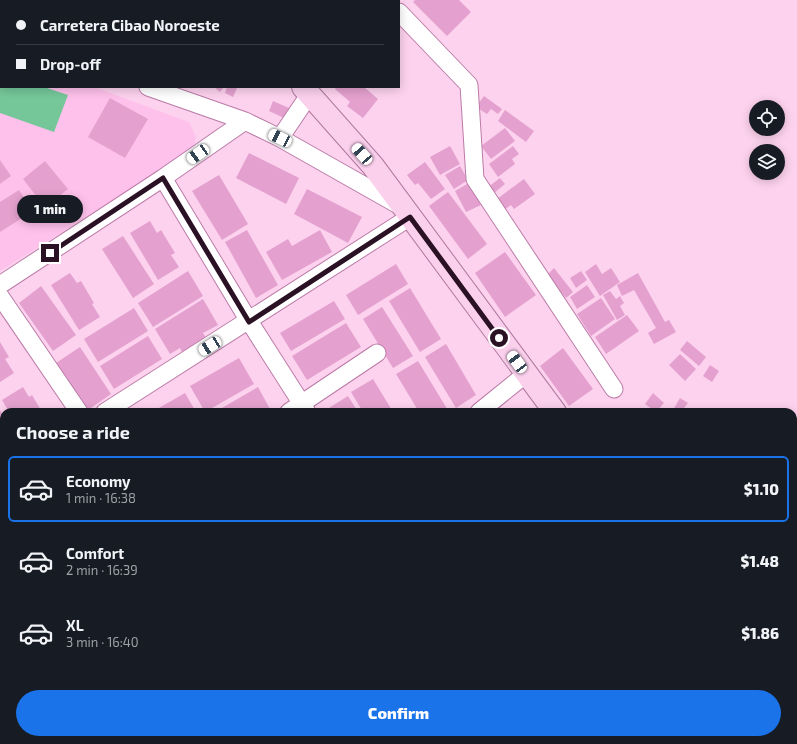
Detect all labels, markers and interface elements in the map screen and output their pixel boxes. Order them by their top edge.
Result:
text: Carretera Cibao Noroeste [40,16,220,34]
text: Drop-off [40,55,101,73]
map controls [749,100,785,180]
button: locate [749,100,785,136]
car [267,127,293,149]
car [350,141,374,167]
car [185,142,211,166]
button: layers [749,144,785,180]
callout: 1 min [17,195,83,223]
text: 1 min [34,201,66,217]
route end [41,244,59,262]
route start [490,329,508,347]
car [197,335,223,357]
car [505,349,529,375]
text: Choose a ride [16,421,130,443]
icon: car [18,471,54,507]
text: Economy [66,472,131,490]
text: $1.10 [744,480,779,498]
text: 1 min · 16:38 [66,490,136,506]
icon: car [18,543,54,579]
text: Comfort [66,544,124,562]
text: $1.48 [740,552,779,570]
text: 2 min · 16:39 [66,562,138,578]
icon: car [18,615,54,651]
text: XL [66,616,84,634]
text: $1.86 [741,624,779,642]
text: 3 min · 16:40 [66,634,139,650]
button: Confirm [16,690,781,736]

